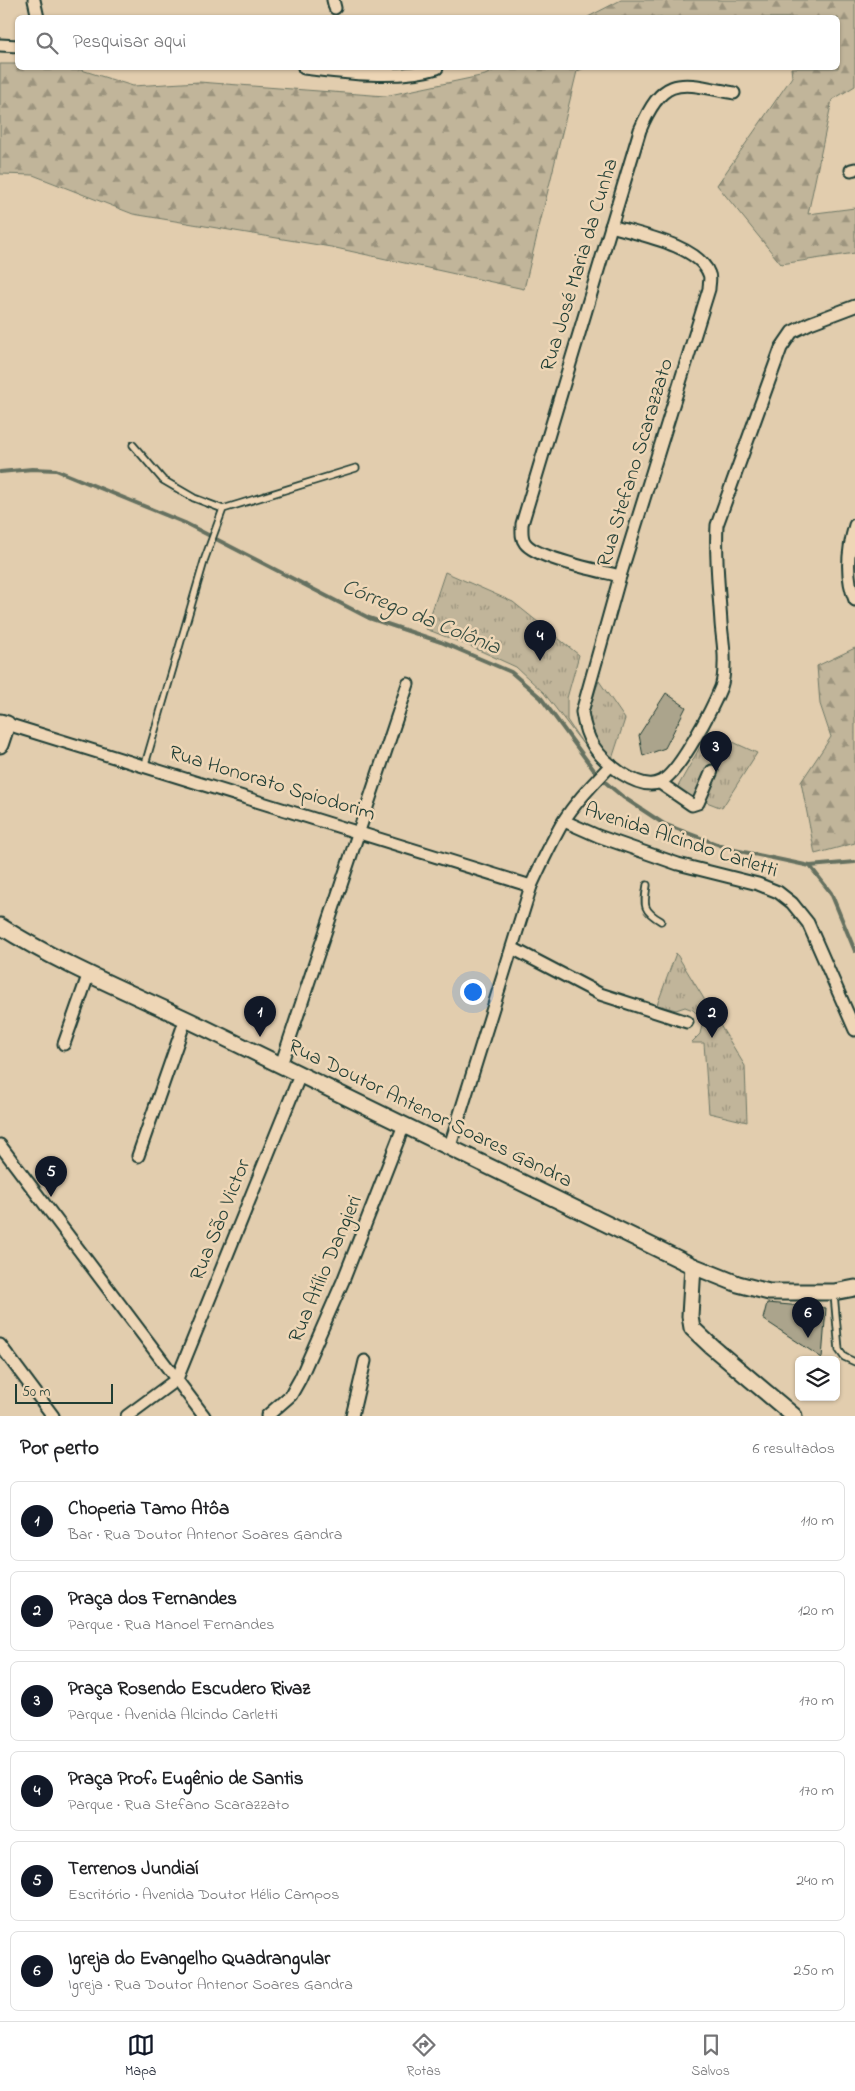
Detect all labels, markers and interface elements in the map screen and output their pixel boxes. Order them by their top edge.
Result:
search box [15,15,840,70]
icon: search [33,29,61,57]
text: Pesquisar aqui [73,29,186,56]
street label: Rua José Maria da Cunha [533,155,627,375]
street label: Rua Stefano Scarazzato [590,355,682,571]
water label: Córrego da Colônia [337,572,506,665]
pin: 4 [524,620,556,661]
pin: 3 [700,731,732,772]
street label: Rua Honorato Spiodorim [165,738,379,830]
street label: Avenida Alcindo Carletti [580,796,782,886]
your location [460,979,486,1005]
pin: 1 [244,996,276,1037]
pin: 2 [696,997,728,1038]
street label: Rua Doutor Antenor Soares Gandra [283,1032,577,1196]
street label: Rua São Victor [183,1154,259,1285]
pin: 5 [35,1156,67,1197]
street label: Rua Atílio Dangieri [281,1191,372,1348]
pin: 6 [792,1297,824,1338]
map controls [795,1356,840,1401]
button: layers [795,1356,840,1401]
scale bar [15,1381,112,1404]
text: 50 m [22,1382,50,1403]
text: Por perto [20,1434,99,1464]
text: 6 resultados [752,1437,835,1461]
text: Choperia Tamo Atôa [68,1496,229,1523]
text: 1 [34,1509,40,1533]
text: 110 m [800,1509,834,1533]
text: Bar · Rua Doutor Antenor Soares Gandra [68,1523,342,1547]
text: Praça dos Fernandes [68,1586,237,1613]
text: 2 [33,1599,41,1623]
text: 120 m [798,1599,834,1623]
text: Parque · Rua Manoel Fernandes [68,1613,274,1637]
text: Praça Rosendo Escudero Rivaz [68,1676,310,1703]
text: 3 [34,1689,40,1713]
text: 170 m [799,1689,834,1713]
text: Parque · Avenida Alcindo Carletti [68,1703,278,1727]
text: Praça Profº Eugênio de Santis [68,1766,303,1793]
text: 4 [34,1779,40,1803]
text: 170 m [799,1779,834,1803]
text: Parque · Rua Stefano Scarazzato [68,1793,289,1817]
text: Terrenos Jundiaí [68,1856,199,1883]
text: 5 [32,1869,42,1893]
text: 240 m [796,1869,834,1893]
text: Escritório · Avenida Doutor Hélio Campos [68,1883,339,1907]
text: Igreja do Evangelho Quadrangular [68,1946,330,1973]
text: 6 [33,1959,41,1983]
text: 250 m [794,1959,834,1983]
text: Igreja · Rua Doutor Antenor Soares Gandra [68,1973,353,1997]
tab: Mapa [125,2031,156,2082]
tab: Rotas [407,2031,441,2082]
tab: Salvos [691,2031,730,2082]

